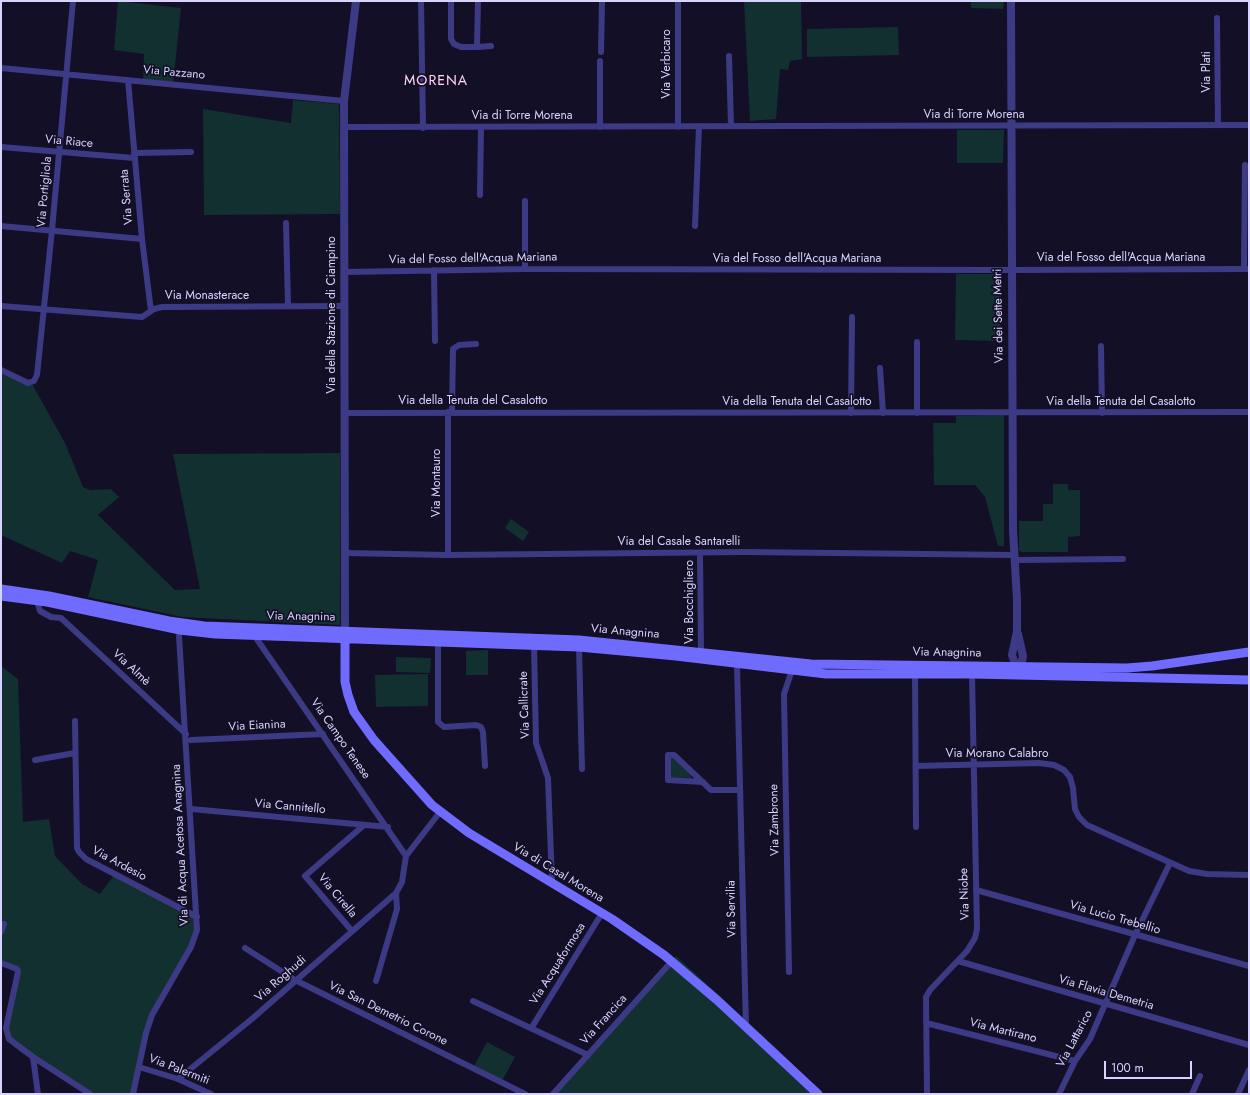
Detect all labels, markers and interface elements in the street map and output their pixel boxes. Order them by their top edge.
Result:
street label: Via Verbicaro [660,29,674,99]
street label: Via Plati [1200,51,1214,93]
street label: Via Pazzano [142,63,206,83]
district label: MORENA [404,74,468,90]
street label: Via di Torre Morena [923,108,1025,122]
street label: Via di Torre Morena [471,109,573,123]
street label: Via Riace [44,133,94,151]
street label: Via Portigliola [35,156,55,228]
street label: Via Serrata [117,169,137,225]
street label: Via della Stazione di Ciampino [325,236,339,394]
street label: Via del Fosso dell'Acqua Mariana [389,250,557,268]
street label: Via del Fosso dell'Acqua Mariana [1037,251,1205,265]
street label: Via del Fosso dell'Acqua Mariana [713,252,881,266]
street label: Via dei Sette Metri [991,269,1007,363]
street label: Via Monasterace [165,289,249,303]
street label: Via della Tenuta del Casalotto [398,394,548,408]
street label: Via della Tenuta del Casalotto [722,395,872,409]
street label: Via della Tenuta del Casalotto [1046,395,1196,409]
street label: Via Montauro [430,449,444,517]
street label: Via del Casale Santarelli [618,535,740,549]
street label: Via Bocchigliero [683,560,697,644]
street label: Via Anagnina [267,609,335,625]
street label: Via Anagnina [590,622,660,642]
street label: Via Anagnina [913,645,981,661]
street label: Via Almè [109,647,153,689]
street label: Via Callicrate [517,671,533,739]
street label: Via Campo Tenese [307,696,373,782]
street label: Via Eianina [228,717,286,735]
street label: Via Morano Calabro [946,747,1048,761]
street label: Via di Acqua Acetosa Anagnina [170,764,192,926]
street label: Via Zambrone [767,784,783,856]
street label: Via Cannitello [254,797,326,817]
street label: Via di Casal Morena [510,840,606,906]
street label: Via Ardesio [89,844,149,884]
street label: Via Niobe [957,868,973,920]
street label: Via Cirella [314,871,360,921]
street label: Via Servilia [724,880,740,938]
street label: Via Lucio Trebellio [1068,898,1162,938]
street label: Via Acquaformosa [527,920,589,1008]
street label: Via Roghudi [252,953,310,1005]
street label: Via Flavia Demetria [1057,973,1155,1013]
street label: Via San Demetrio Corone [326,979,450,1049]
street label: Via Francica [578,992,630,1048]
street label: Via Lattarico [1054,1008,1096,1070]
street label: Via Martirano [968,1016,1038,1046]
street label: Via Palermiti [147,1052,211,1088]
scale bar [1106,1053,1194,1079]
text: 100 m [1111,1059,1144,1077]

